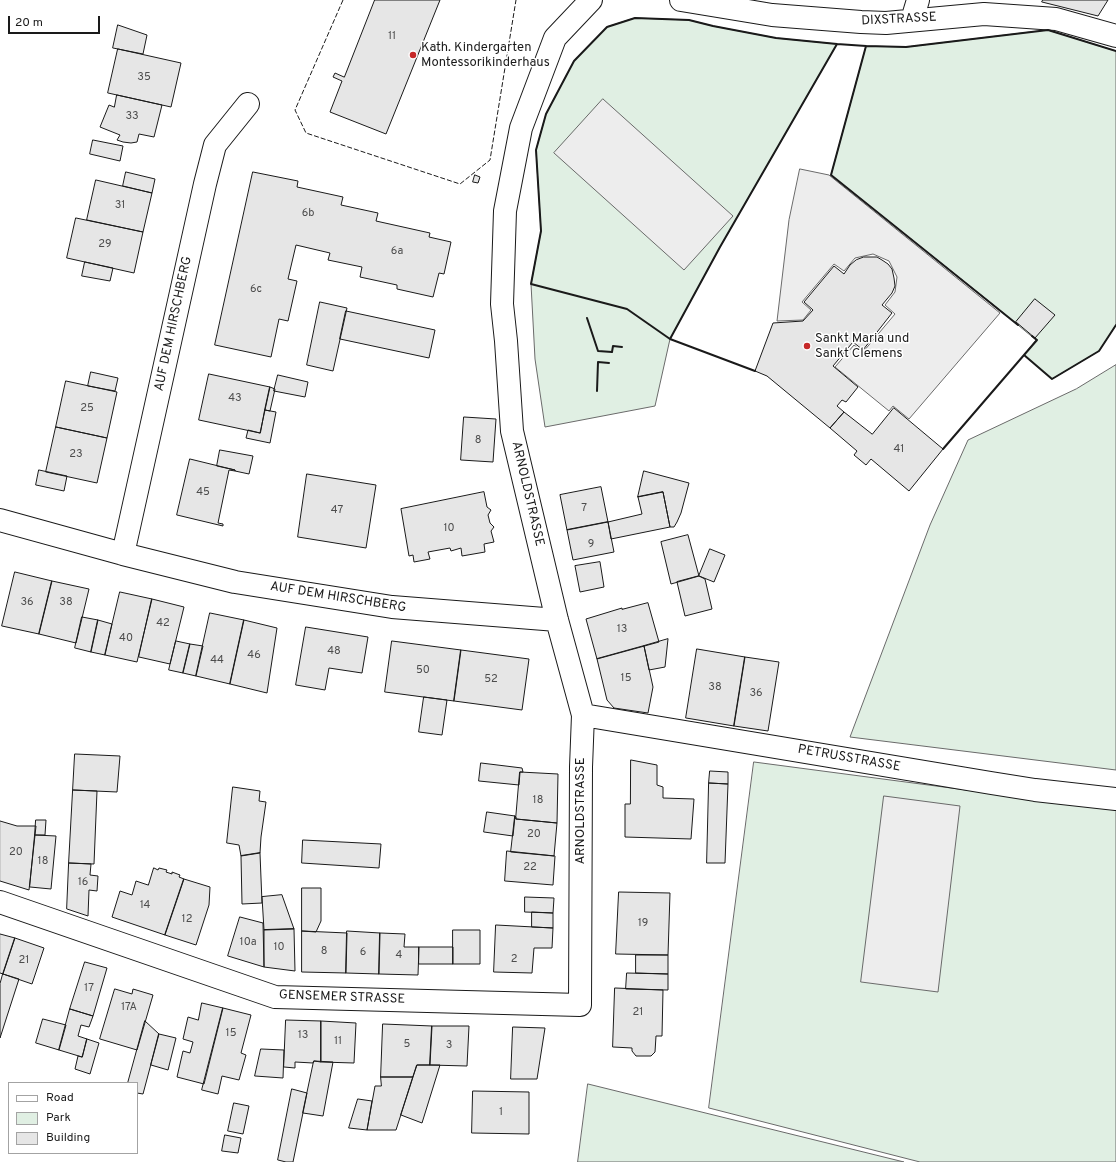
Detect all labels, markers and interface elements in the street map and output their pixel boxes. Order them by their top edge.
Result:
scale bar [10,8,102,34]
street label: DIXSTRASSE [861,10,937,30]
text: 20 m [15,15,43,31]
house number: 11 [388,30,396,44]
place label: Kath. Kindergarten Montessorikinderhaus [421,40,550,71]
marker: Kath. Kindergarten Montessorikinderhaus [408,50,418,60]
house number: 35 [137,71,151,85]
house number: 33 [125,110,139,124]
house number: 31 [115,199,125,213]
house number: 6b [302,207,314,221]
house number: 29 [98,238,112,252]
house number: 6a [391,245,403,259]
street label: AUF DEM HIRSCHBERG [152,255,196,393]
house number: 6c [250,283,262,297]
place label: Sankt Maria und Sankt Clemens [815,331,909,362]
marker: Sankt Maria und Sankt Clemens [802,341,812,351]
house number: 43 [228,392,242,406]
house number: 25 [80,402,94,416]
house number: 8 [475,434,481,448]
street label: ARNOLDSTRASSE [507,440,547,548]
house number: 41 [894,443,904,457]
house number: 23 [69,448,83,462]
house number: 45 [196,486,210,500]
house number: 7 [581,502,587,516]
house number: 47 [331,504,343,518]
house number: 10 [443,522,455,536]
house number: 9 [588,538,594,552]
street label: AUF DEM HIRSCHBERG [269,580,407,616]
house number: 36 [20,596,34,610]
house number: 38 [59,596,73,610]
house number: 42 [156,617,170,631]
house number: 13 [617,623,627,637]
house number: 40 [119,632,133,646]
house number: 48 [327,645,341,659]
house number: 46 [247,649,261,663]
house number: 44 [210,654,224,668]
house number: 50 [416,664,430,678]
house number: 15 [621,672,631,686]
house number: 52 [484,673,498,687]
house number: 38 [708,681,722,695]
house number: 36 [749,687,763,701]
street label: PETRUSSTRASSE [796,742,902,776]
street label: ARNOLDSTRASSE [573,757,589,865]
house number: 18 [533,794,543,808]
house number: 20 [527,828,541,842]
house number: 20 [9,846,23,860]
house number: 18 [38,855,48,869]
house number: 22 [523,861,537,875]
house number: 16 [78,876,88,890]
house number: 14 [140,899,150,913]
house number: 12 [182,913,192,927]
house number: 19 [638,917,648,931]
house number: 10a [240,936,256,950]
house number: 10 [273,941,285,955]
house number: 8 [321,945,327,959]
house number: 6 [360,946,366,960]
house number: 4 [396,949,402,963]
house number: 2 [511,953,517,967]
house number: 21 [19,954,29,968]
house number: 17 [84,982,94,996]
street label: GENSEMER STRASSE [279,988,405,1008]
house number: 17A [121,1001,137,1015]
house number: 21 [633,1006,643,1020]
house number: 15 [226,1027,236,1041]
house number: 13 [298,1029,308,1043]
house number: 11 [334,1035,342,1049]
house number: 5 [404,1038,410,1052]
house number: 3 [446,1039,452,1053]
legend [8,1082,138,1154]
text: Road [46,1090,74,1106]
house number: 1 [499,1106,503,1120]
text: Park [46,1110,71,1126]
text: Building [46,1130,90,1146]

